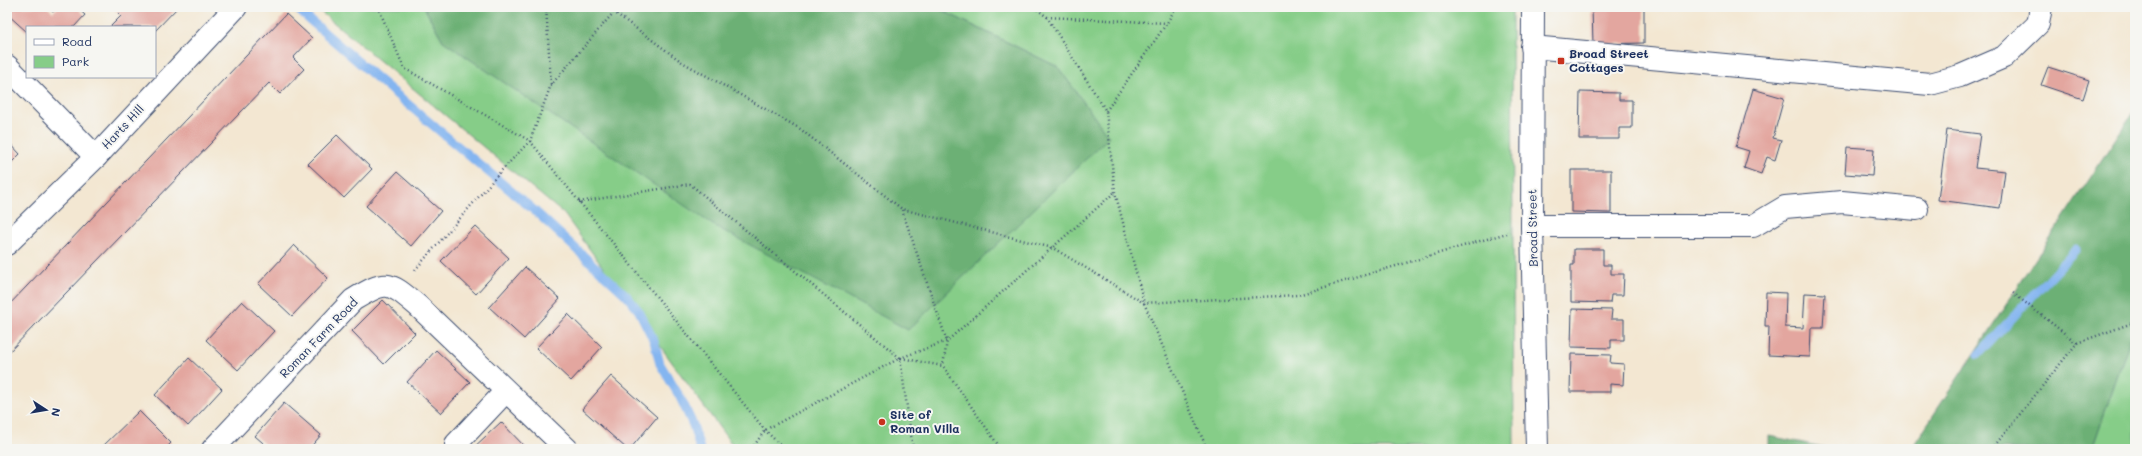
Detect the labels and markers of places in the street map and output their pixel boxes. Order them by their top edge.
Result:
place label: Broad Street Cottages [1569,45,1649,75]
marker: Broad Street Cottages [1556,56,1566,66]
place label: Site of Roman Villa [890,406,960,436]
marker: Site of Roman Villa [877,417,887,427]

